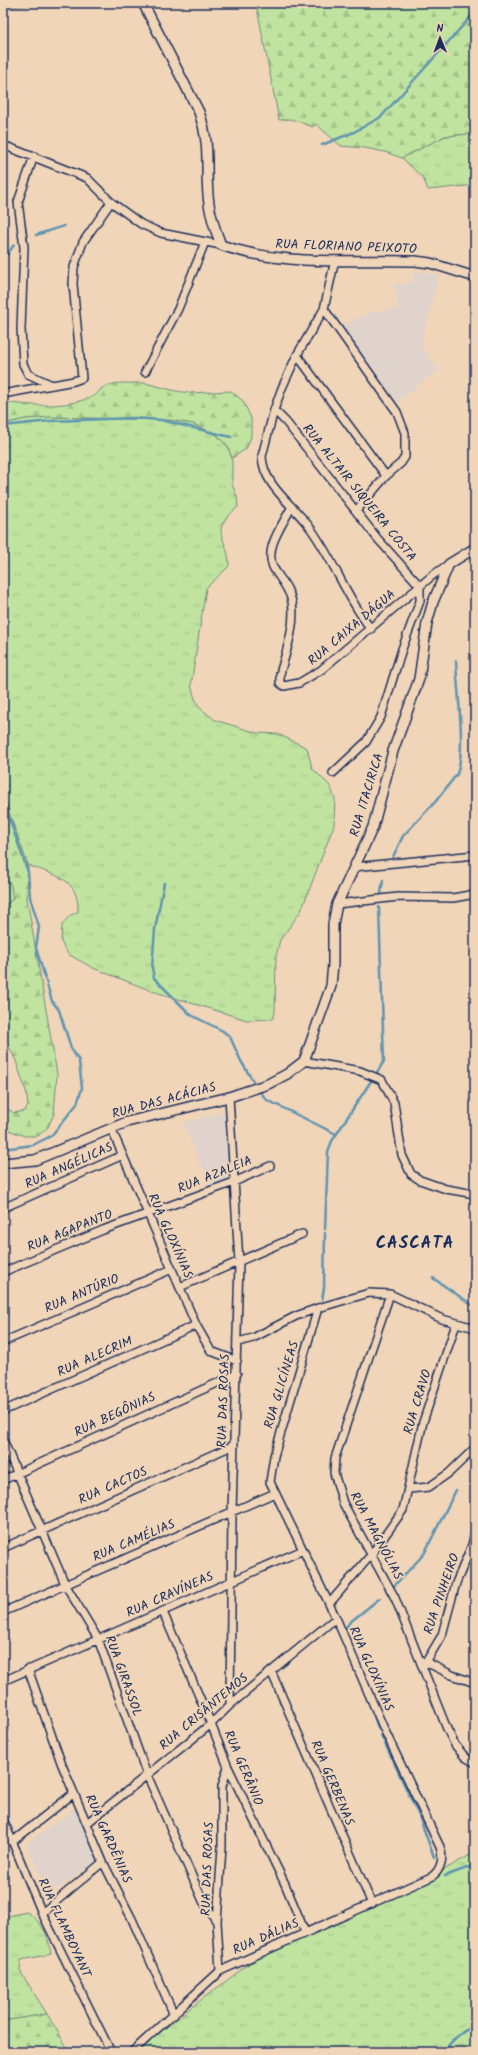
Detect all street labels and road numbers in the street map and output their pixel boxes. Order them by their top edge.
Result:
street label: RUA FLORIANO PEIXOTO [275,234,417,260]
street label: RUA ALTAIR SIQUEIRA COSTA [297,420,421,567]
street label: RUA CAIXA DÁGUA [303,585,401,671]
street label: RUA ITACIRICA [344,750,390,839]
street label: RUA DAS ACÁCIAS [110,1077,219,1125]
street label: RUA ANGÉLICAS [22,1137,117,1195]
street label: RUA AZALEIA [174,1150,256,1200]
street label: RUA GLOXÍNIAS [142,1190,198,1282]
street label: RUA AGAPANTO [24,1204,116,1258]
street label: RUA ANTÚRIO [41,1269,123,1319]
street label: RUA ALECRIM [54,1331,137,1383]
street label: RUA GLICÍNEAS [259,1339,305,1431]
street label: RUA DAS ROSAS [212,1353,236,1448]
street label: RUA CRAVO [398,1367,438,1437]
street label: RUA BEGÔNIAS [71,1387,159,1443]
street label: RUA CACTOS [75,1461,151,1511]
street label: RUA MAGNÓLIAS [344,1488,408,1584]
street label: RUA CAMÉLIAS [89,1514,179,1568]
street label: RUA PINHEIRO [418,1551,466,1637]
street label: RUA CRAVÍNEAS [123,1566,217,1624]
street label: RUA GLOXÍNIAS [343,1623,399,1715]
street label: RUA GIRASSOL [99,1633,147,1719]
street label: RUA CRISÂNTEMOS [155,1668,253,1756]
street label: RUA GERÂNIO [218,1727,268,1809]
street label: RUA GERBENAS [305,1737,360,1829]
street label: RUA GARDÊNIAS [79,1791,137,1887]
street label: RUA DAS ROSAS [196,1821,220,1916]
street label: RUA FLAMBOYANT [32,1875,97,1982]
street label: RUA DÁLIAS [229,1913,303,1961]

